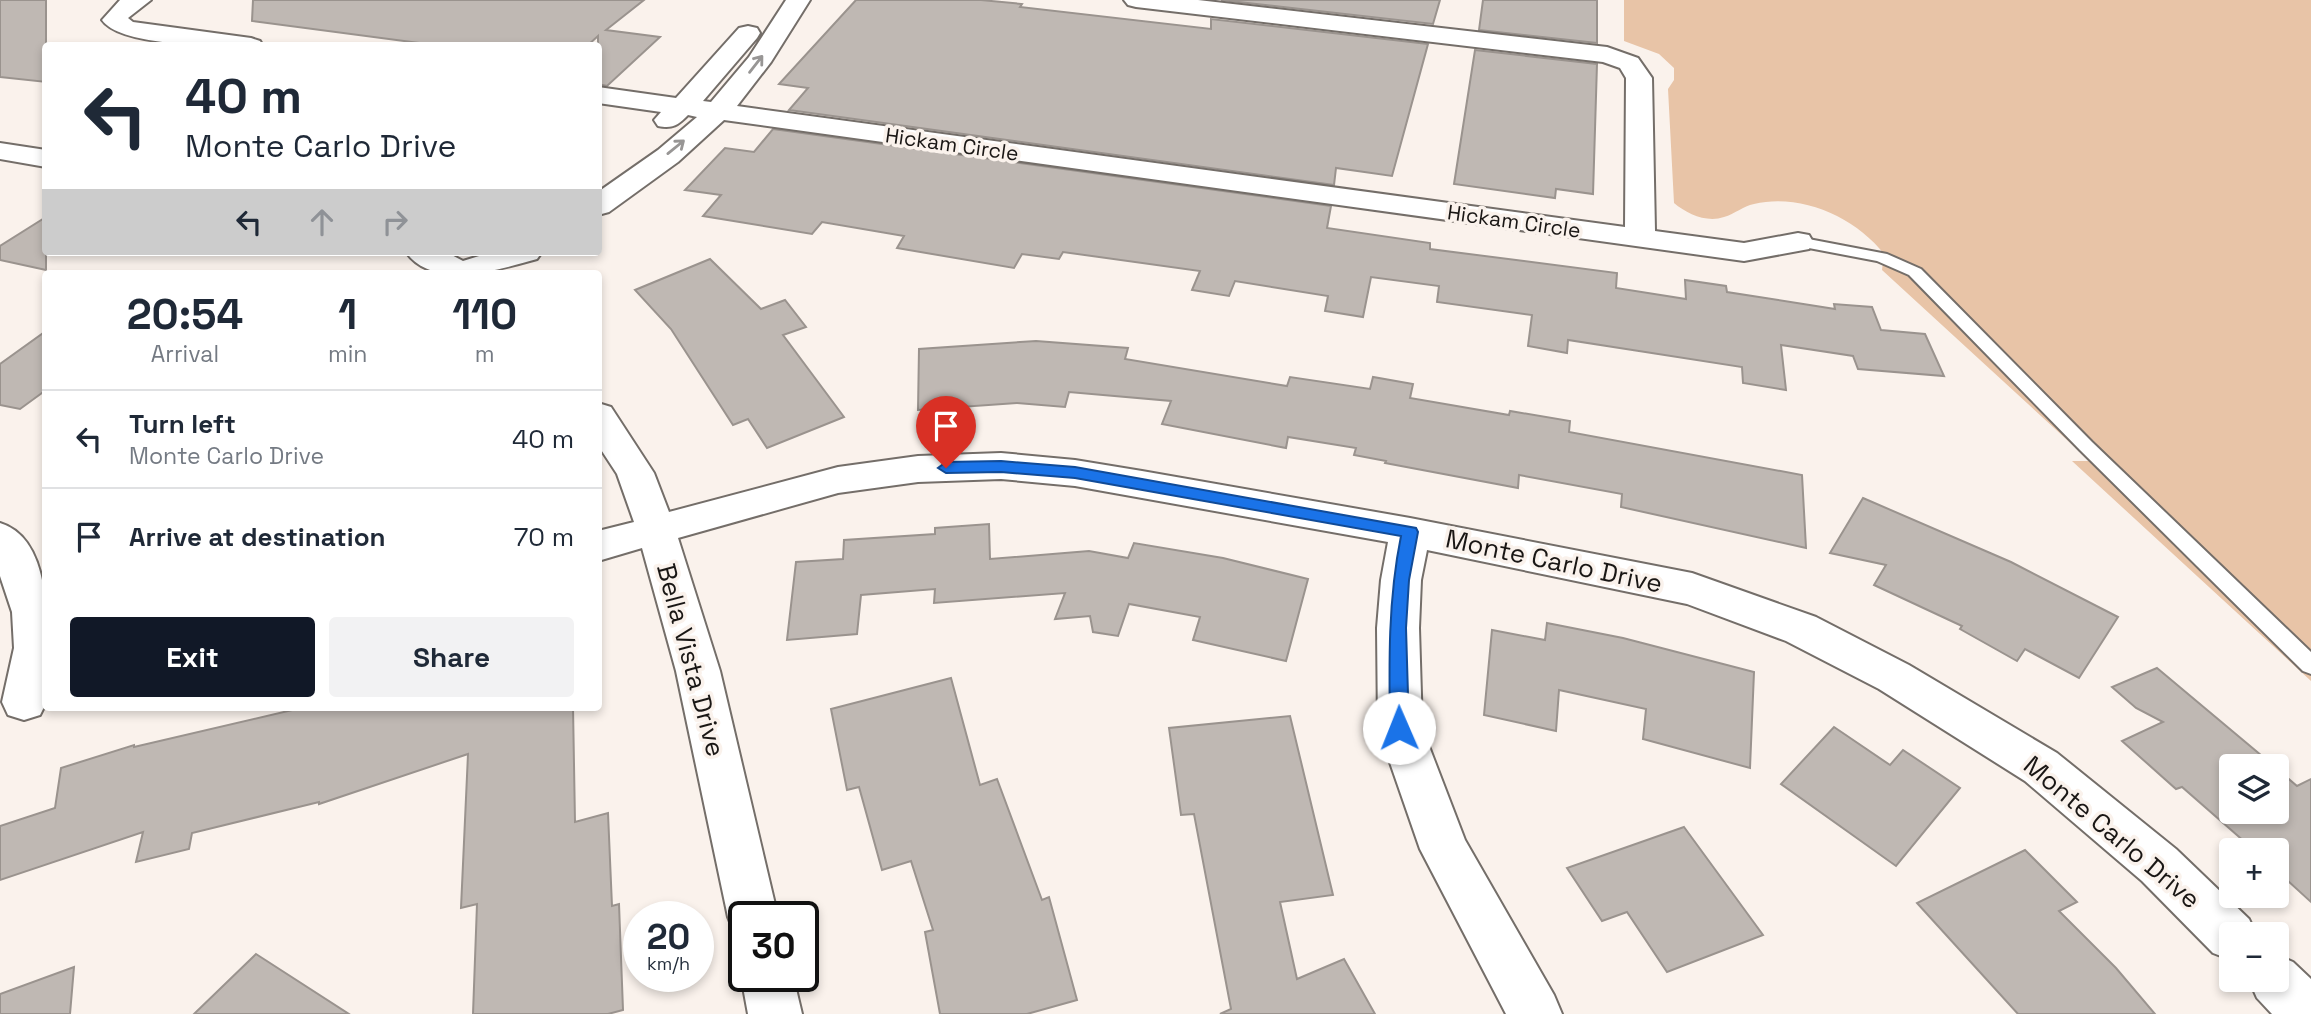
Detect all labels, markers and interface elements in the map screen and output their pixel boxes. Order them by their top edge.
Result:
one-way arrow [749,55,764,74]
text: 40 m [185,65,302,127]
icon: left [70,70,161,161]
street label: Hickam Circle [884,121,1020,167]
text: Monte Carlo Drive [185,126,456,166]
one-way arrow [667,139,685,155]
street label: Hickam Circle [1446,198,1582,244]
icon: left [230,203,268,241]
icon: ahead [303,203,341,241]
icon: right [376,203,414,241]
text: 20:54 [127,288,243,341]
text: 1 [338,288,357,341]
text: 110 [452,288,517,341]
text: Arrival [151,339,219,369]
text: min [328,339,367,369]
text: m [475,339,495,369]
pin [916,396,976,468]
text: Turn left [129,407,236,441]
icon: arrive [927,407,965,445]
icon: left [70,420,108,458]
text: 40 m [512,422,574,456]
text: Monte Carlo Drive [129,441,324,471]
icon: arrive [70,518,108,556]
text: Arrive at destination [129,520,386,554]
text: 70 m [514,520,574,554]
street label: Monte Carlo Drive [1443,521,1665,601]
street label: Bella Vista Drive [649,560,733,760]
button: Exit [70,617,315,697]
button: Share [329,617,574,697]
position arrow [1362,691,1436,765]
street label: Monte Carlo Drive [2017,748,2207,916]
map controls [2219,754,2289,992]
button: layers [2219,754,2289,824]
button: + [2219,838,2289,908]
speed limit sign: 30 [728,901,819,992]
text: 20 [647,915,690,959]
button: − [2219,922,2289,992]
text: km/h [647,952,690,975]

